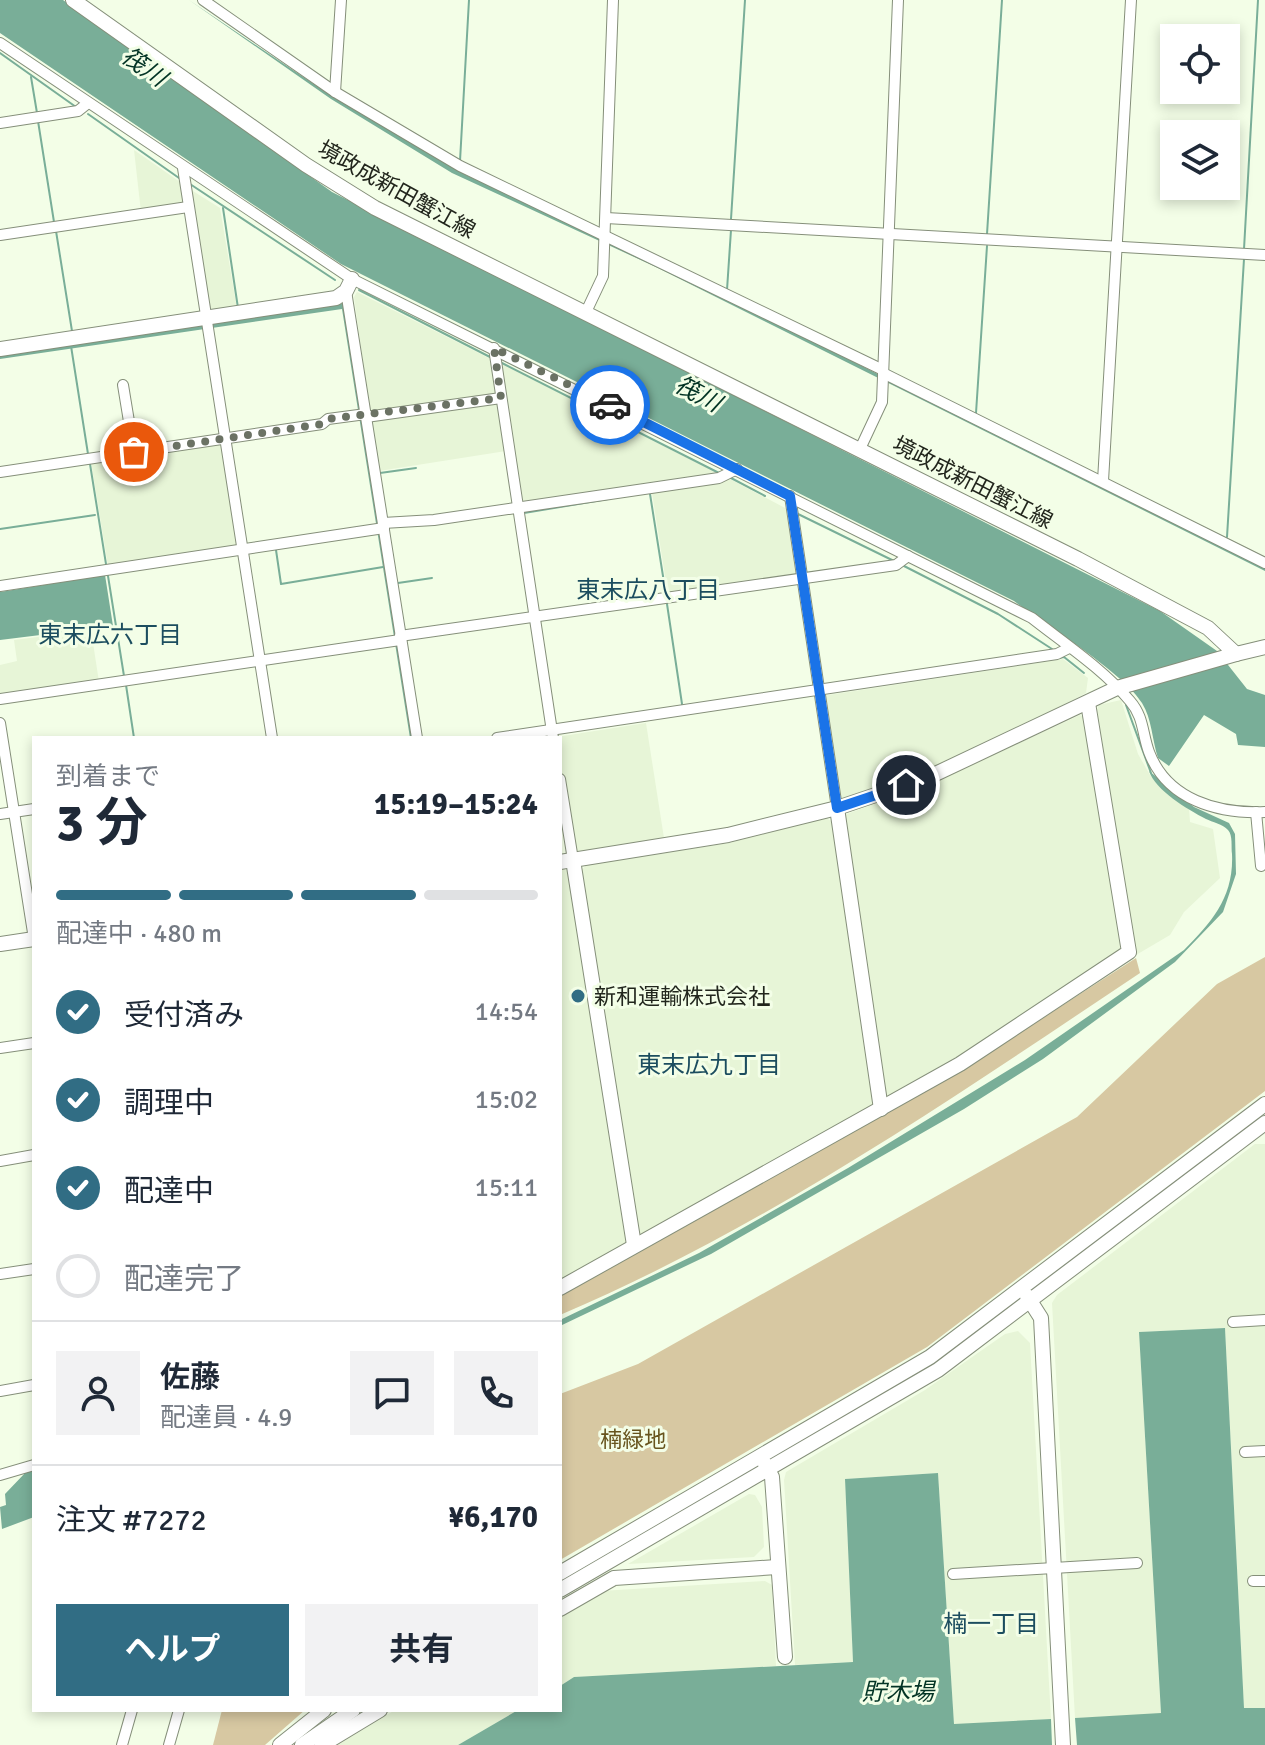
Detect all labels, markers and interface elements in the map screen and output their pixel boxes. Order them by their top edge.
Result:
map controls [1160,24,1240,200]
button: locate [1160,24,1240,104]
water label: 筏川 [116,41,175,95]
button: layers [1160,120,1240,200]
street label: 境政成新田蟹江線 [313,135,480,244]
courier [570,365,650,445]
water label: 筏川 [670,369,729,420]
icon: car [588,383,632,427]
pin [100,418,168,486]
icon: bag [112,430,156,474]
street label: 境政成新田蟹江線 [888,430,1057,534]
district label: 東末広八丁目 [576,575,720,605]
district label: 東末広六丁目 [38,620,182,650]
pin [872,751,940,819]
text: 到着まで [56,761,160,793]
icon: home [884,763,928,807]
text: 15:19–15:24 [374,786,538,823]
text: 3 分 [56,791,148,855]
text: 配達中 · 480 m [56,918,222,950]
place label: 新和運輸株式会社 [594,983,770,1010]
marker: 新和運輸株式会社 [569,987,587,1005]
icon: check [56,990,100,1034]
text: 14:54 [475,996,538,1028]
text: 受付済み [124,997,244,1034]
district label: 東末広九丁目 [637,1050,781,1080]
icon: check [56,1078,100,1122]
text: 15:02 [475,1084,538,1116]
text: 調理中 [124,1085,214,1122]
icon: check [56,1166,100,1210]
text: 15:11 [475,1172,538,1204]
text: 配達中 [124,1173,214,1210]
text: 配達完了 [124,1261,244,1298]
button: person [56,1351,140,1435]
button: chat [350,1351,434,1435]
button: phone [454,1351,538,1435]
text: 佐藤 [160,1359,220,1396]
text: 配達員 · 4.9 [160,1402,292,1434]
park label: 楠緑地 [600,1426,666,1453]
text: ¥6,170 [448,1499,538,1536]
text: 注文 #7272 [56,1502,207,1539]
button: ヘルプ [56,1604,289,1696]
button: 共有 [305,1604,538,1696]
district label: 楠一丁目 [943,1609,1039,1639]
water label: 貯木場 [862,1677,937,1707]

